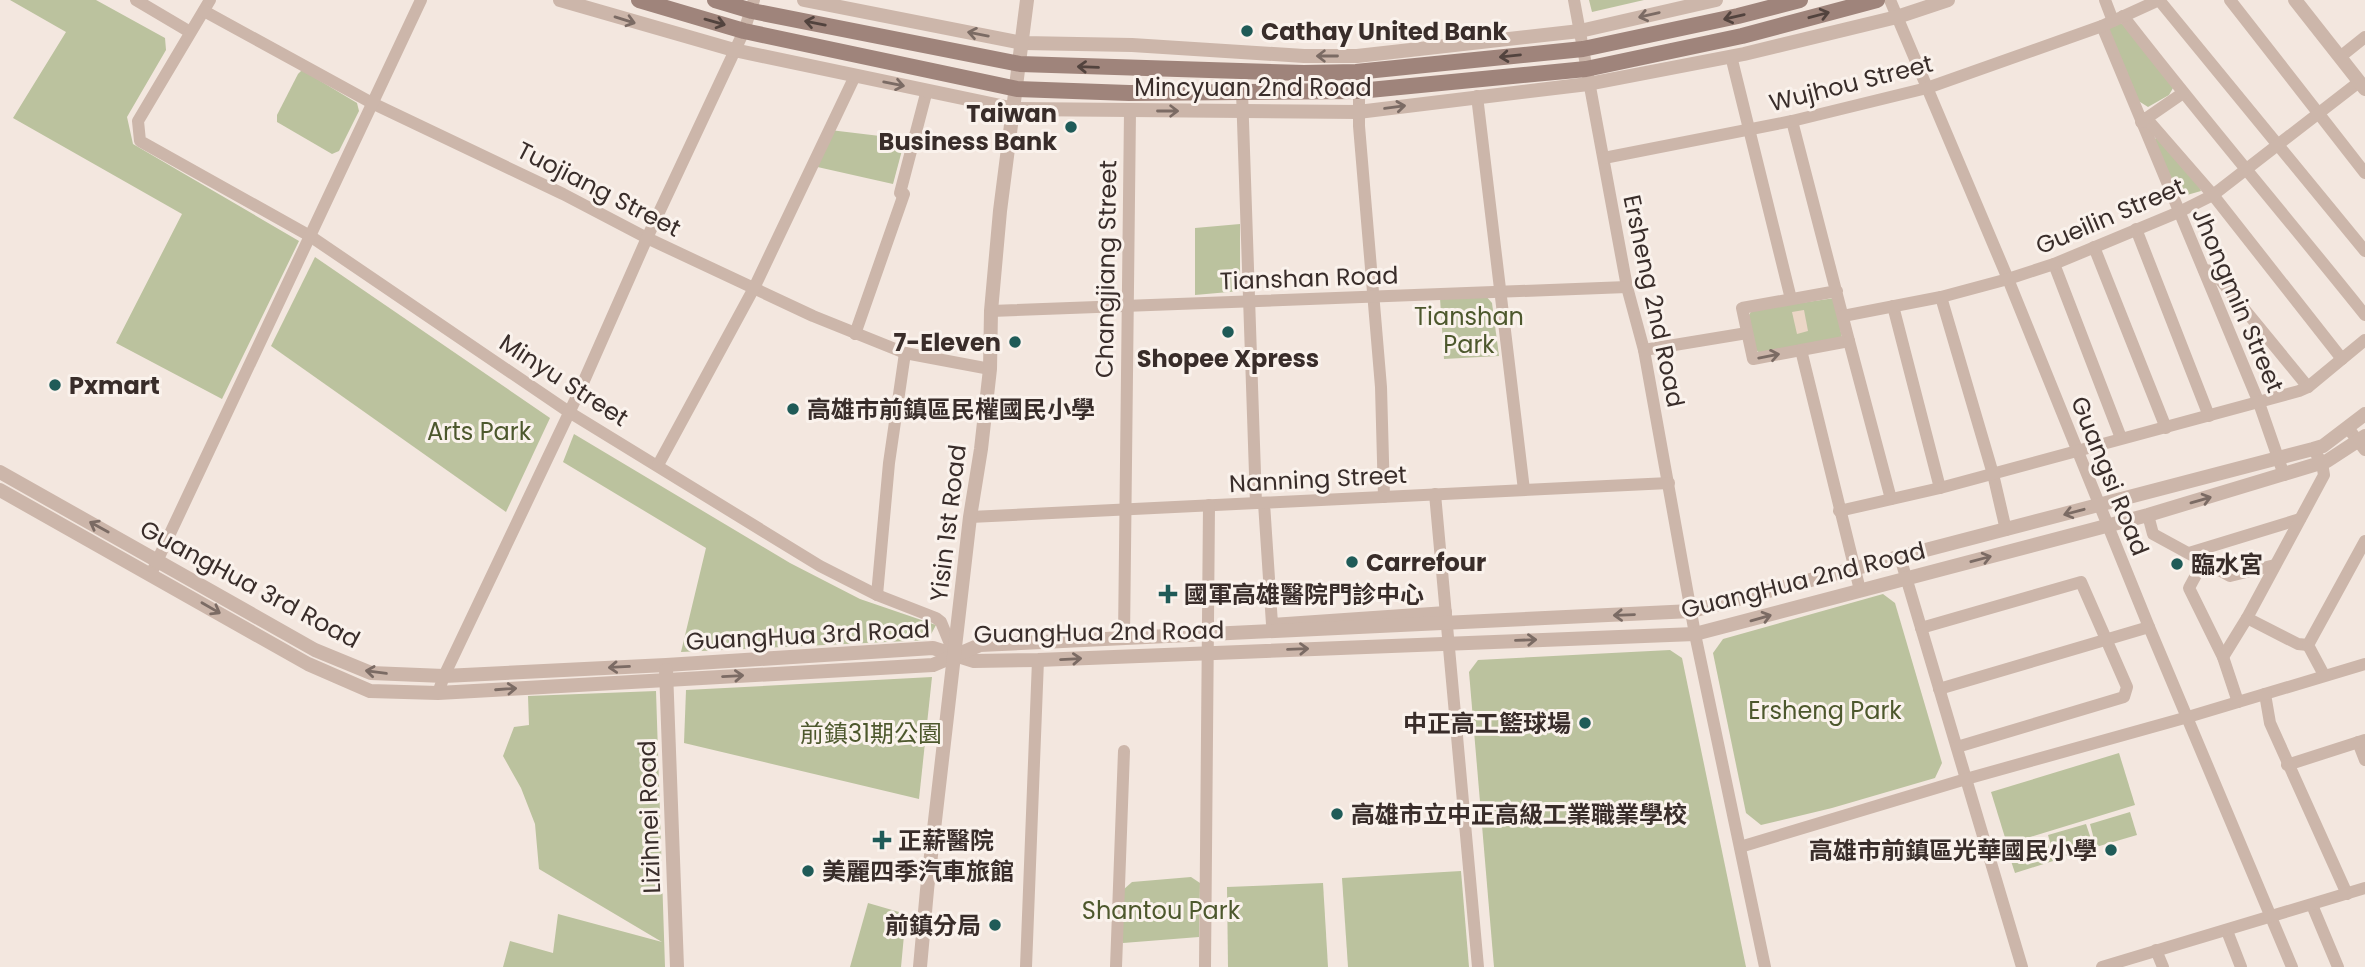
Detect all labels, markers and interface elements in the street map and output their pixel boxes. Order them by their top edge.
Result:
one-way arrow [1807,8,1830,21]
one-way arrow [1639,9,1661,22]
one-way arrow [1723,10,1746,24]
one-way arrow [614,14,636,27]
place label: Cathay United Bank [1261,15,1507,48]
one-way arrow [804,16,827,30]
one-way arrow [704,17,726,30]
marker: Cathay United Bank [1239,23,1255,39]
one-way arrow [967,27,990,40]
street label: Wujhou Street [1766,47,1936,119]
one-way arrow [1316,49,1339,63]
one-way arrow [1499,50,1522,63]
one-way arrow [1076,60,1099,73]
street label: Mincyuan 2nd Road [1134,71,1372,104]
one-way arrow [882,78,905,91]
place label: Taiwan Business Bank [879,97,1057,158]
one-way arrow [1383,100,1406,113]
one-way arrow [1156,104,1179,118]
marker: Taiwan Business Bank [1063,119,1079,135]
street label: Tuojiang Street [511,133,687,245]
street label: Changjiang Street [1088,160,1124,378]
street label: Gueilin Street [2031,170,2189,262]
street label: Ersheng 2nd Road [1615,192,1693,410]
street label: Jhongmin Street [2184,203,2292,397]
street label: Tianshan Road [1219,258,1399,298]
park label: Tianshan Park [1414,300,1524,361]
marker: Shopee Xpress [1220,324,1236,340]
street label: Minyu Street [493,326,635,434]
place label: 7-Eleven [893,326,1001,359]
marker: 7-Eleven [1007,334,1023,350]
place label: Shopee Xpress [1137,342,1319,375]
one-way arrow [1757,348,1780,362]
place label: Pxmart [69,369,160,402]
marker: Pxmart [47,377,63,393]
street label: Guangsi Road [2063,391,2157,561]
place label: 高雄市前鎮區民權國民小學 [807,393,1095,426]
marker: 高雄市前鎮區民權國民小學 [785,401,801,417]
park label: Arts Park [427,415,532,448]
street label: Yisin 1st Road [922,443,974,603]
street label: Nanning Street [1228,458,1408,500]
one-way arrow [2190,492,2212,505]
one-way arrow [2063,506,2085,519]
street label: GuangHua 3rd Road [134,512,366,656]
one-way arrow [89,520,109,534]
street label: GuangHua 2nd Road [1677,534,1929,626]
place label: Carrefour [1366,546,1486,579]
place label: 臨水宮 [2191,548,2263,581]
one-way arrow [1970,551,1992,564]
marker: Carrefour [1344,554,1360,570]
marker: 臨水宮 [2169,556,2185,572]
place label: 國軍高雄醫院門診中心 [1184,578,1424,611]
marker: 國軍高雄醫院門診中心 [1158,584,1178,604]
one-way arrow [200,601,220,615]
one-way arrow [1613,608,1636,622]
one-way arrow [1750,610,1772,623]
street label: GuangHua 3rd Road [685,612,931,658]
street label: GuangHua 2nd Road [973,613,1225,651]
one-way arrow [1514,634,1537,647]
one-way arrow [1287,642,1310,655]
one-way arrow [1059,652,1082,665]
one-way arrow [608,661,631,674]
one-way arrow [365,665,388,678]
one-way arrow [721,669,744,682]
one-way arrow [494,682,517,695]
park label: Ersheng Park [1748,694,1902,727]
place label: 中正高工籃球場 [1403,707,1571,740]
marker: 中正高工籃球場 [1577,715,1593,731]
park label: 前鎮31期公園 [800,717,942,750]
street label: Lizihnei Road [630,740,668,894]
place label: 高雄市立中正高級工業職業學校 [1351,798,1687,831]
marker: 高雄市立中正高級工業職業學校 [1329,806,1345,822]
place label: 正薪醫院 [898,824,994,857]
marker: 正薪醫院 [872,830,892,850]
place label: 高雄市前鎮區光華國民小學 [1809,834,2097,867]
marker: 高雄市前鎮區光華國民小學 [2103,842,2119,858]
place label: 美麗四季汽車旅館 [822,855,1014,888]
marker: 美麗四季汽車旅館 [800,863,816,879]
park label: Shantou Park [1082,894,1241,927]
place label: 前鎮分局 [885,909,981,942]
marker: 前鎮分局 [987,917,1003,933]

